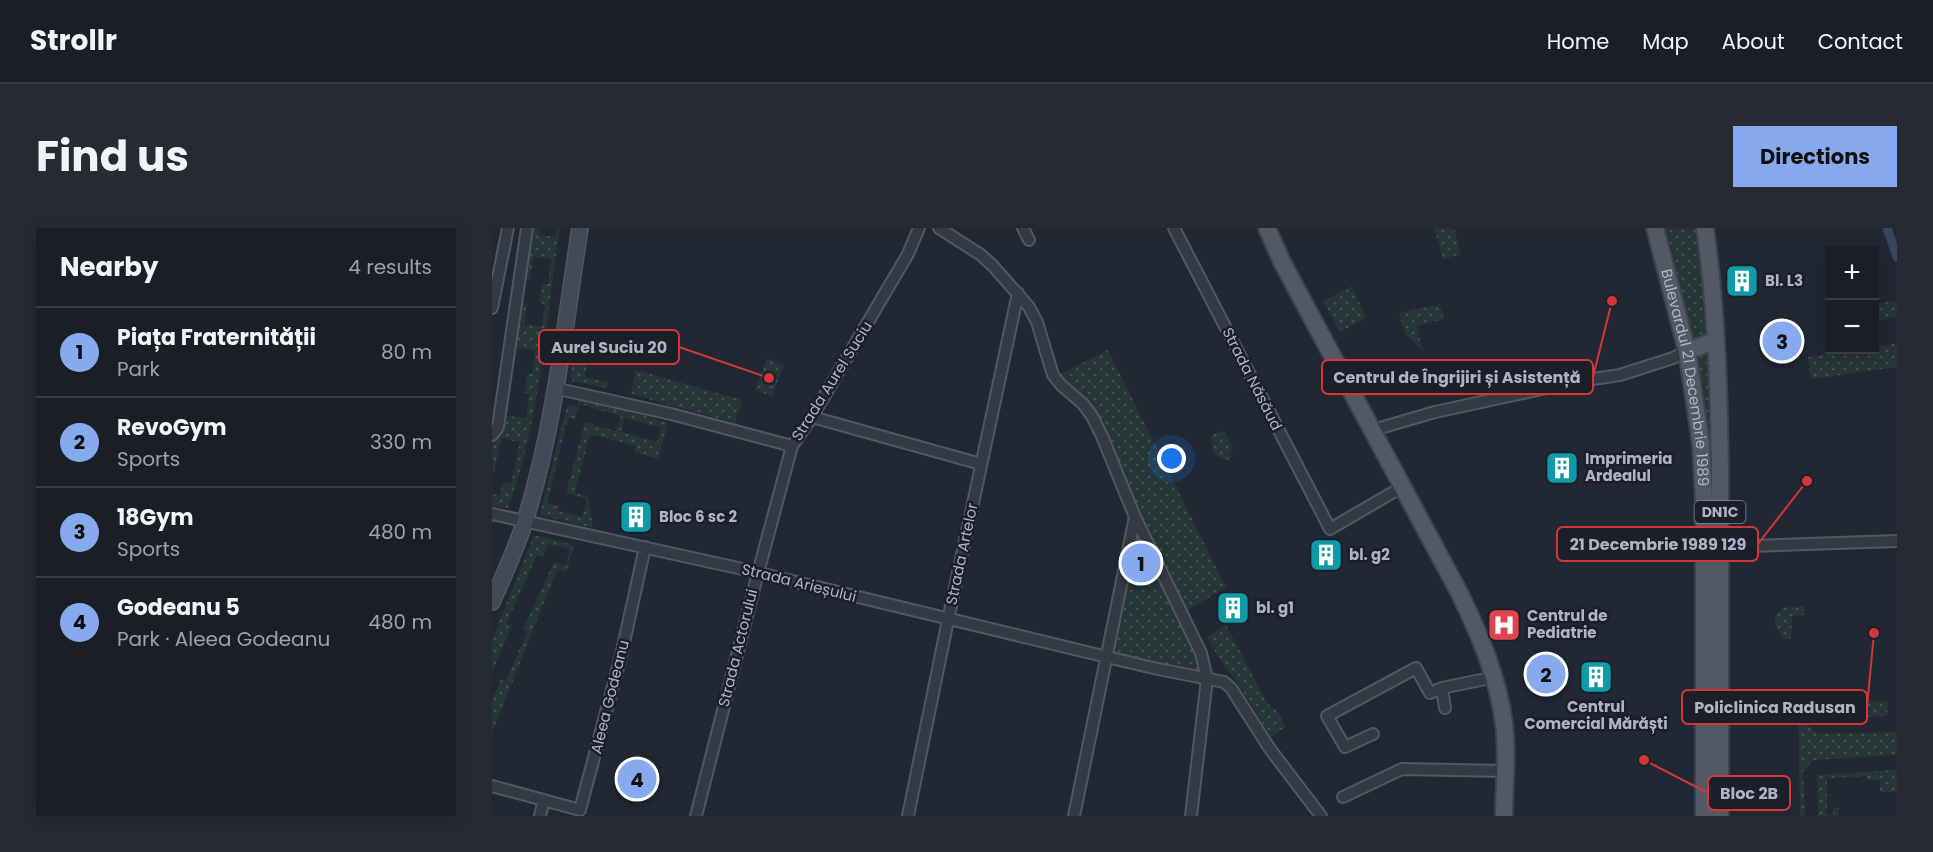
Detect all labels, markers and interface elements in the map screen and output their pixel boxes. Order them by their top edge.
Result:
text: Strollr [30,21,117,60]
text: Home [1547,27,1609,56]
text: Map [1642,27,1689,56]
text: About [1722,27,1785,56]
text: Contact [1818,27,1903,56]
button: Directions [1733,126,1897,187]
text: Find us [36,127,189,186]
map controls [1825,246,1879,354]
button: + [1825,246,1879,300]
text: Nearby [60,249,158,285]
text: 4 results [348,253,432,281]
building icon: Bl. L3 [1724,263,1760,299]
street label: Bulevardul 21 Decembrie 1989 [1656,267,1714,487]
place label: Bl. L3 [1765,270,1803,291]
button: − [1825,300,1879,354]
street label: Strada Aurel Suciu [786,317,877,445]
pin: 3 [1762,318,1802,364]
text: Piața Fraternității [117,322,316,353]
street label: Strada Năsăud [1218,324,1287,434]
callout: Aurel Suciu 20 [539,330,679,364]
text: Aurel Suciu 20 [551,336,667,359]
text: 1 [76,338,83,366]
text: 80 m [381,338,432,366]
text: Park [117,355,160,383]
callout: Centrul de Îngrijiri și Asistență [1322,360,1593,394]
text: Centrul de Îngrijiri și Asistență [1333,366,1581,389]
text: RevoGym [117,412,227,443]
text: 2 [74,428,85,456]
text: 330 m [370,428,432,456]
your location [1157,444,1186,473]
text: Sports [117,445,180,473]
place label: Imprimeria Ardealul [1585,448,1673,486]
building icon: Imprimeria Ardealul [1544,450,1580,486]
building icon: Bloc 6 sc 2 [618,499,654,535]
street label: Strada Artelor [940,501,983,607]
road number: DN1C [1694,501,1746,523]
text: 18Gym [117,502,194,533]
place label: Bloc 6 sc 2 [659,506,737,527]
text: 3 [73,518,86,546]
text: 480 m [368,518,432,546]
callout: 21 Decembrie 1989 129 [1557,527,1758,561]
text: 21 Decembrie 1989 129 [1570,533,1746,556]
text: Sports [117,535,180,563]
building icon: bl. g2 [1308,537,1344,573]
pin: 1 [1122,540,1160,586]
place label: bl. g2 [1349,544,1390,565]
street label: Strada Arieșului [740,558,859,607]
street label: Strada Actorului [713,587,762,709]
building icon: bl. g1 [1215,590,1251,626]
text: Godeanu 5 [117,592,240,623]
place label: bl. g1 [1256,597,1294,618]
place label: Centrul de Pediatrie [1527,605,1607,643]
hospital icon: Centrul de Pediatrie [1486,607,1522,643]
text: 4 [73,608,86,636]
text: 480 m [368,608,432,636]
text: Park · Aleea Godeanu [117,625,330,653]
street label: Aleea Godeanu [585,638,634,756]
pin: 2 [1526,652,1566,696]
building icon: Centrul Comercial Mărăști [1578,659,1614,695]
callout: Policlinica Radusan [1682,690,1867,724]
place label: Centrul Comercial Mărăști [1524,696,1668,735]
text: Policlinica Radusan [1694,696,1856,719]
pin: 4 [618,756,656,802]
callout: Bloc 2B [1708,776,1790,810]
text: Bloc 2B [1720,782,1778,805]

